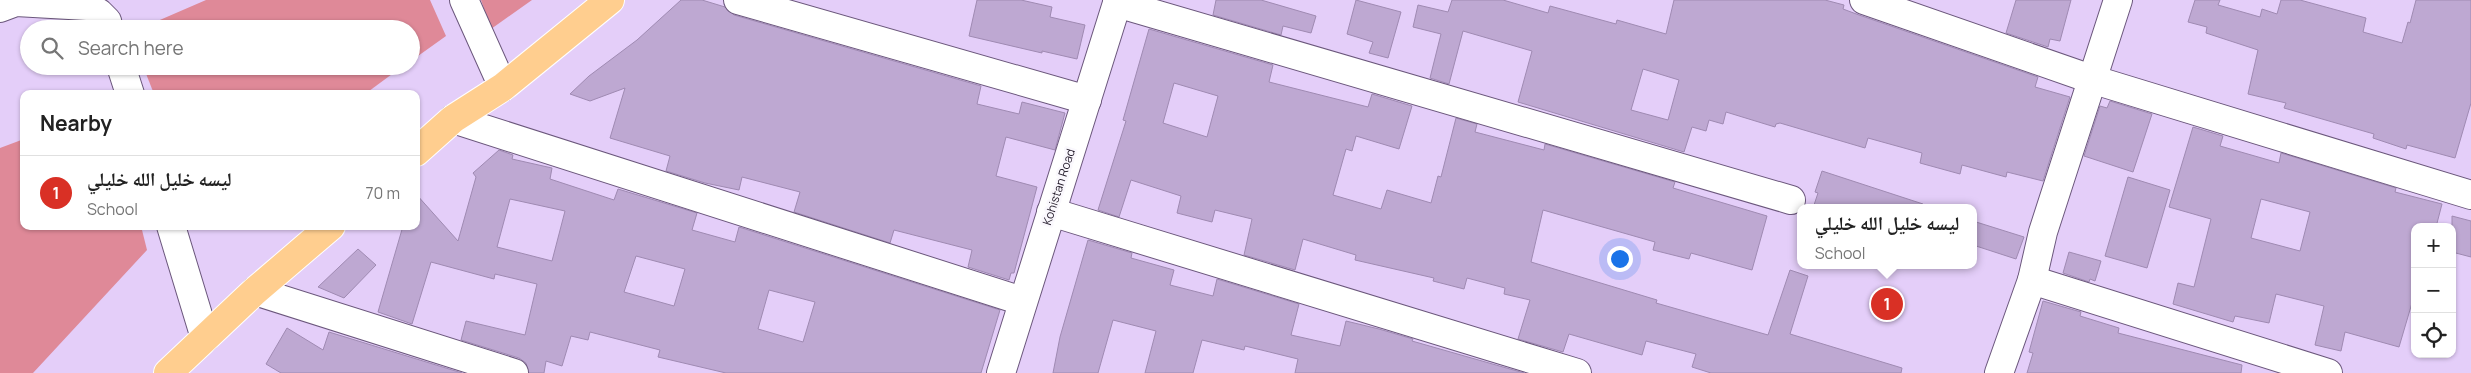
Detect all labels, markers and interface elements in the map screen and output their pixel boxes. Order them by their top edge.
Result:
search box [20,20,420,75]
icon: search [38,34,66,62]
text: Search here [78,35,184,61]
text: Nearby [40,109,112,137]
street label: Kohistan Road [1038,146,1079,227]
text: ليسه خليل الله خليلي [87,166,232,192]
text: 1 [52,182,60,204]
text: 70 m [365,182,400,204]
text: School [87,198,138,220]
popup [1797,204,1977,269]
text: ليسه خليل الله خليلي [1815,210,1959,236]
map controls [2411,223,2456,358]
button: + [2411,223,2456,268]
text: School [1815,242,1866,264]
your location [1607,246,1633,272]
button: − [2411,268,2456,313]
pin: 1 [1871,285,1903,323]
button: locate [2411,313,2456,358]

